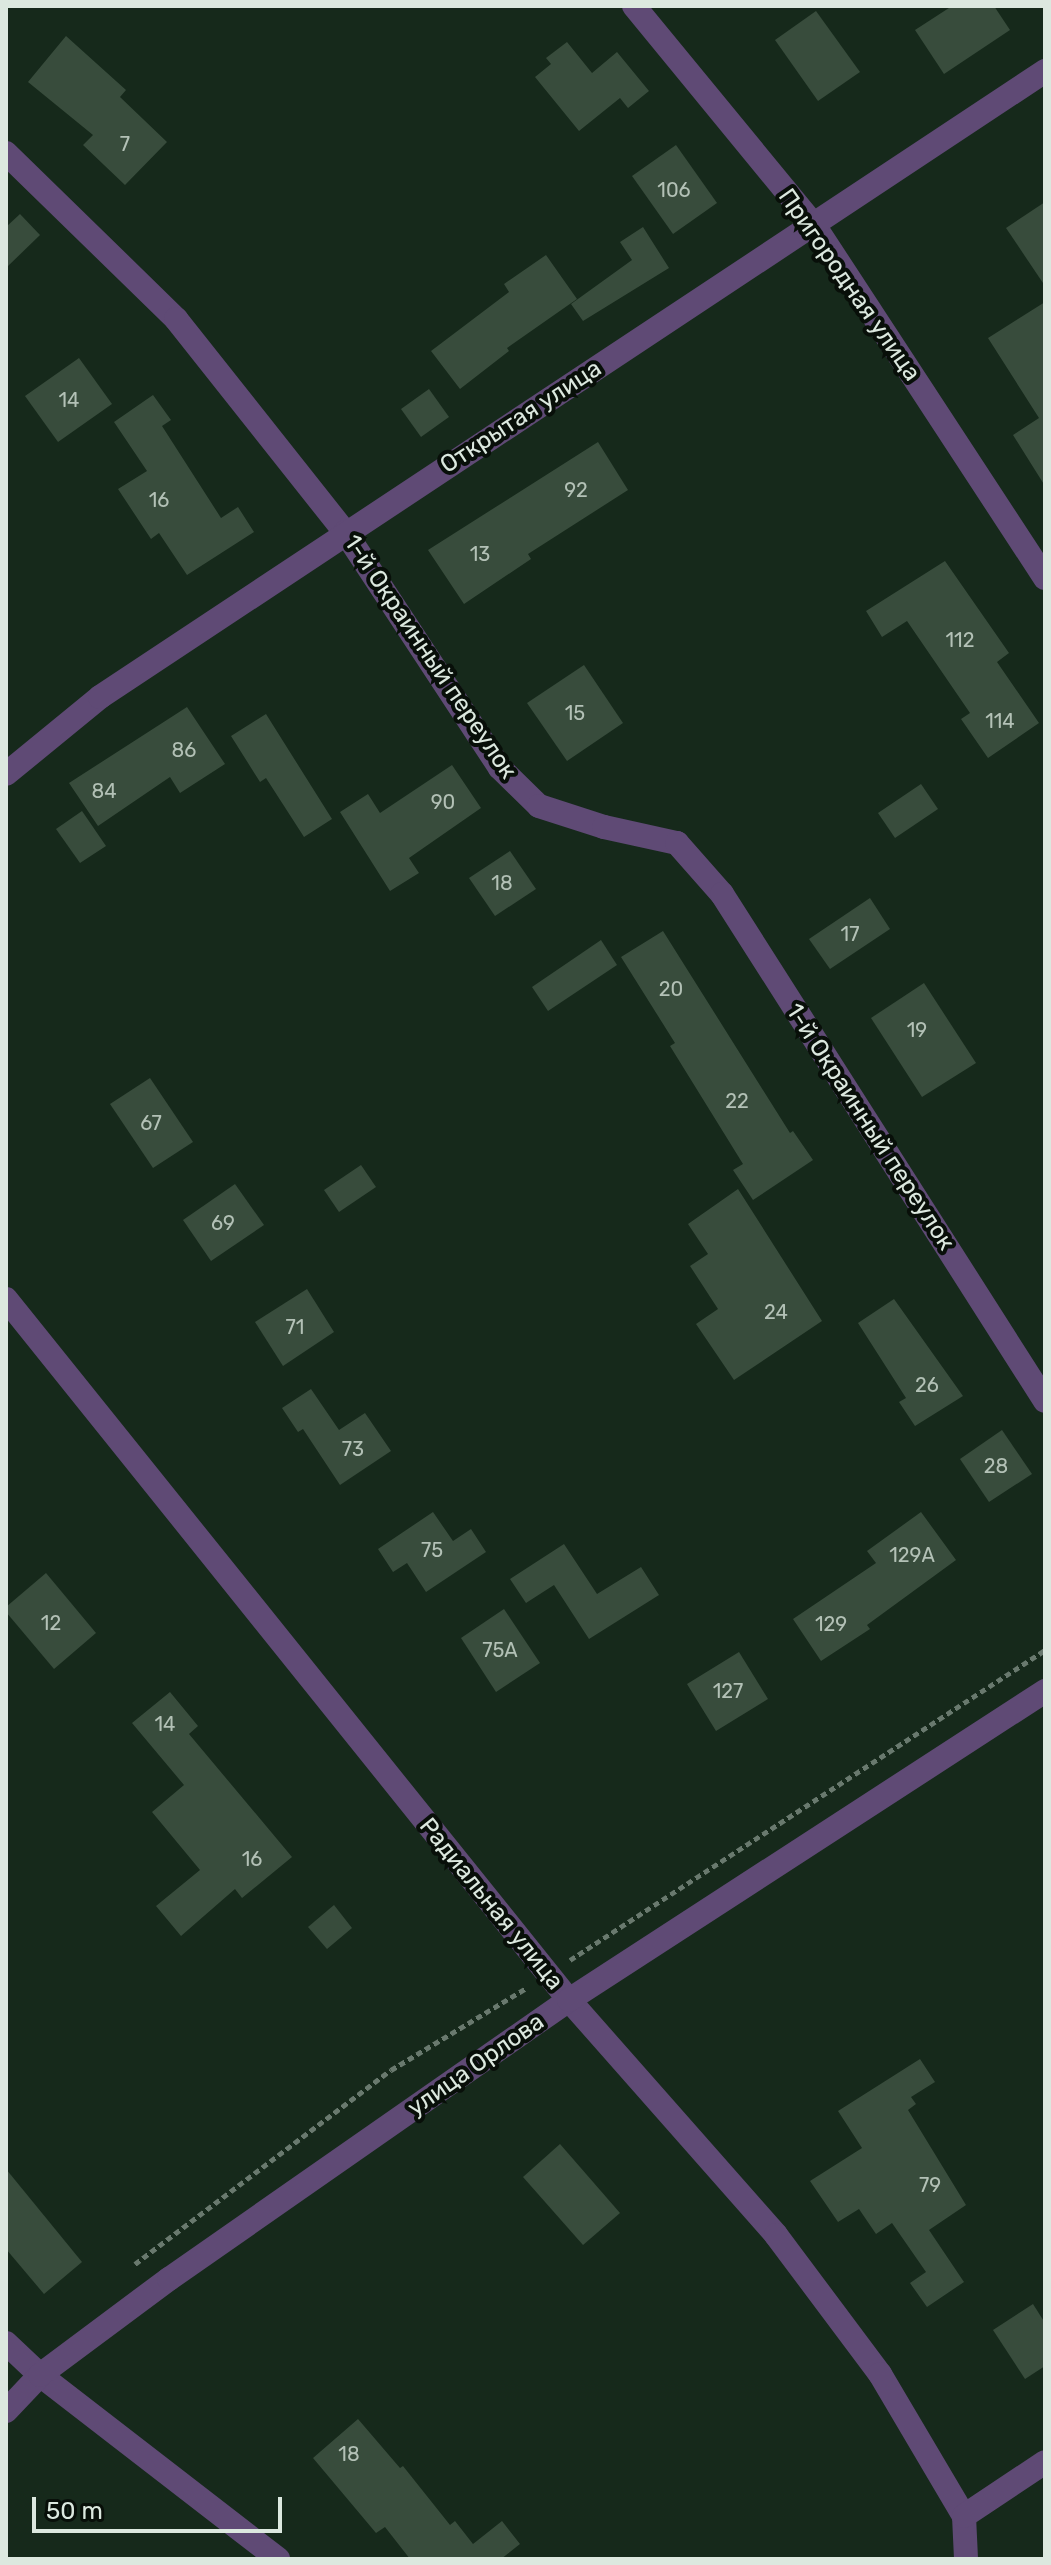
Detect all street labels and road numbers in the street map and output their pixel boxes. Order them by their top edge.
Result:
street label: Пригородная улица [772,183,926,387]
street label: Открытая улица [435,354,607,480]
street label: 1-й Окраинный переулок [337,529,523,785]
street label: 1-й Окраинный переулок [779,998,961,1256]
street label: Радиальная улица [413,1812,569,1996]
street label: улица Орлова [402,2007,550,2123]

